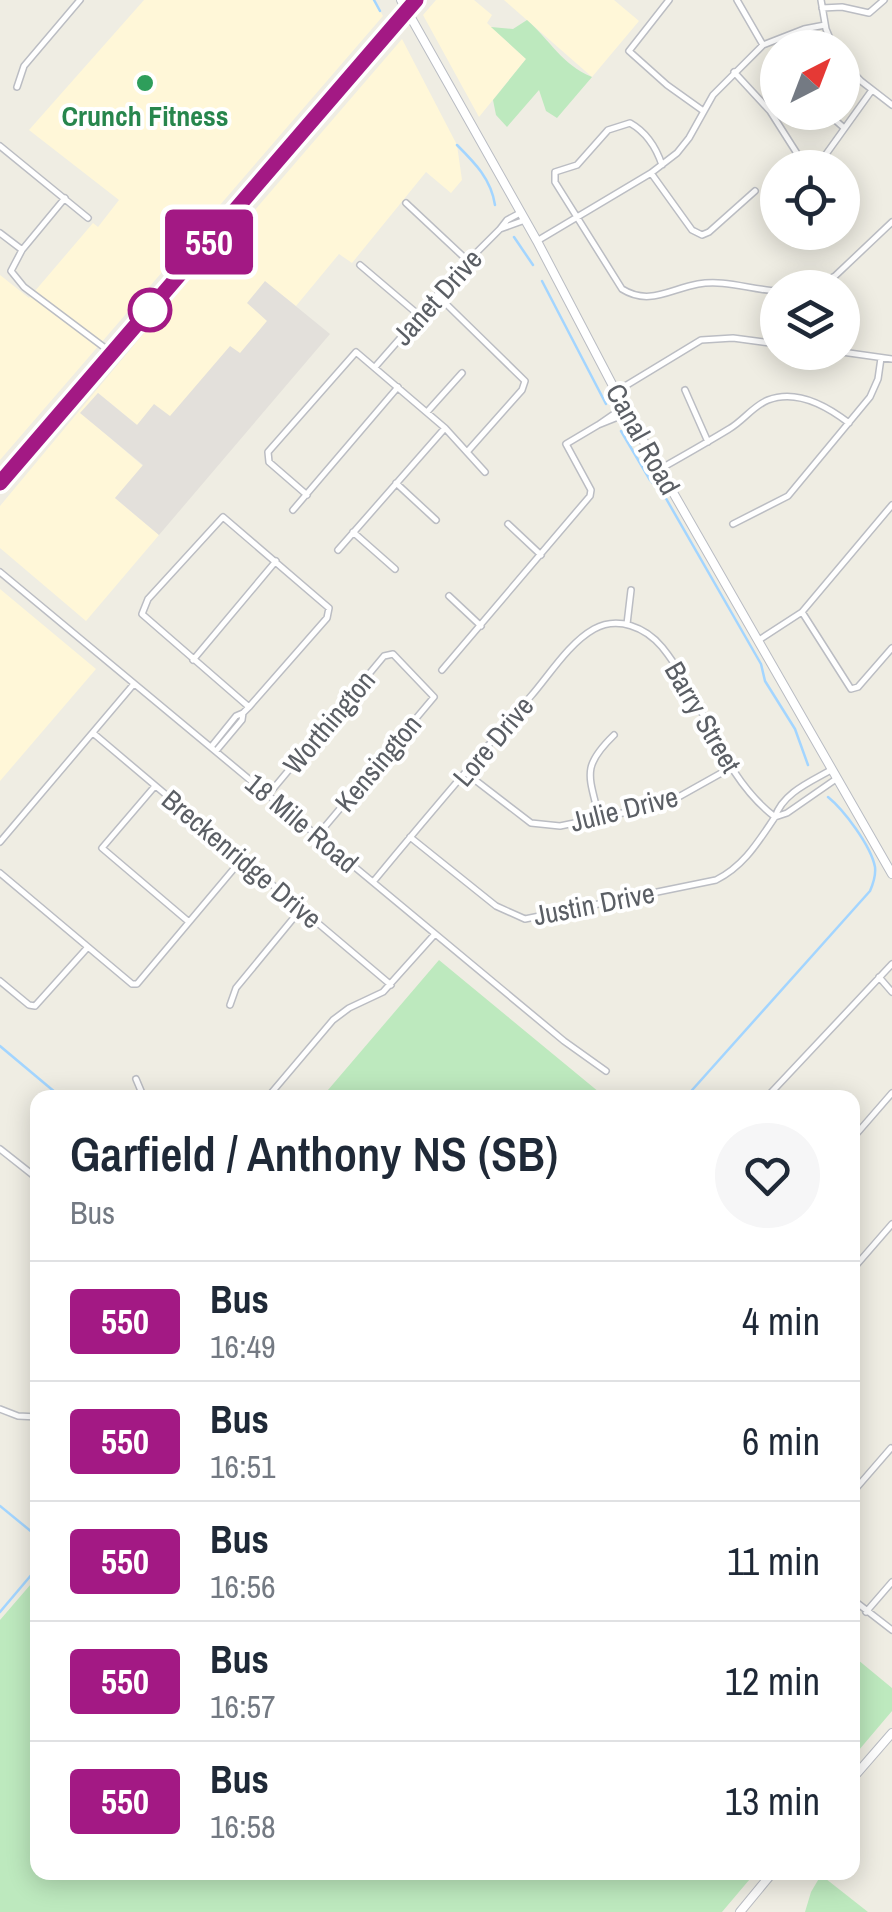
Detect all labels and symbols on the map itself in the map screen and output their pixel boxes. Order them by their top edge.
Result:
north arrow [760,30,860,130]
marker: Crunch Fitness [134,72,156,94]
place label: Crunch Fitness [61,97,229,135]
line badge: 550 [152,210,266,274]
street label: Janet Drive [384,241,490,353]
unlabelled marker [129,289,171,331]
street label: Canal Road [597,377,689,501]
street label: Barry Street [656,654,750,780]
street label: Worthington [274,662,384,782]
street label: Lore Drive [444,688,542,794]
street label: Kensington [326,706,430,820]
street label: 18 Mile Road [237,765,367,881]
street label: Julie Drive [566,777,682,841]
street label: Breckenridge Drive [154,781,330,937]
street label: Justin Drive [530,874,658,934]

